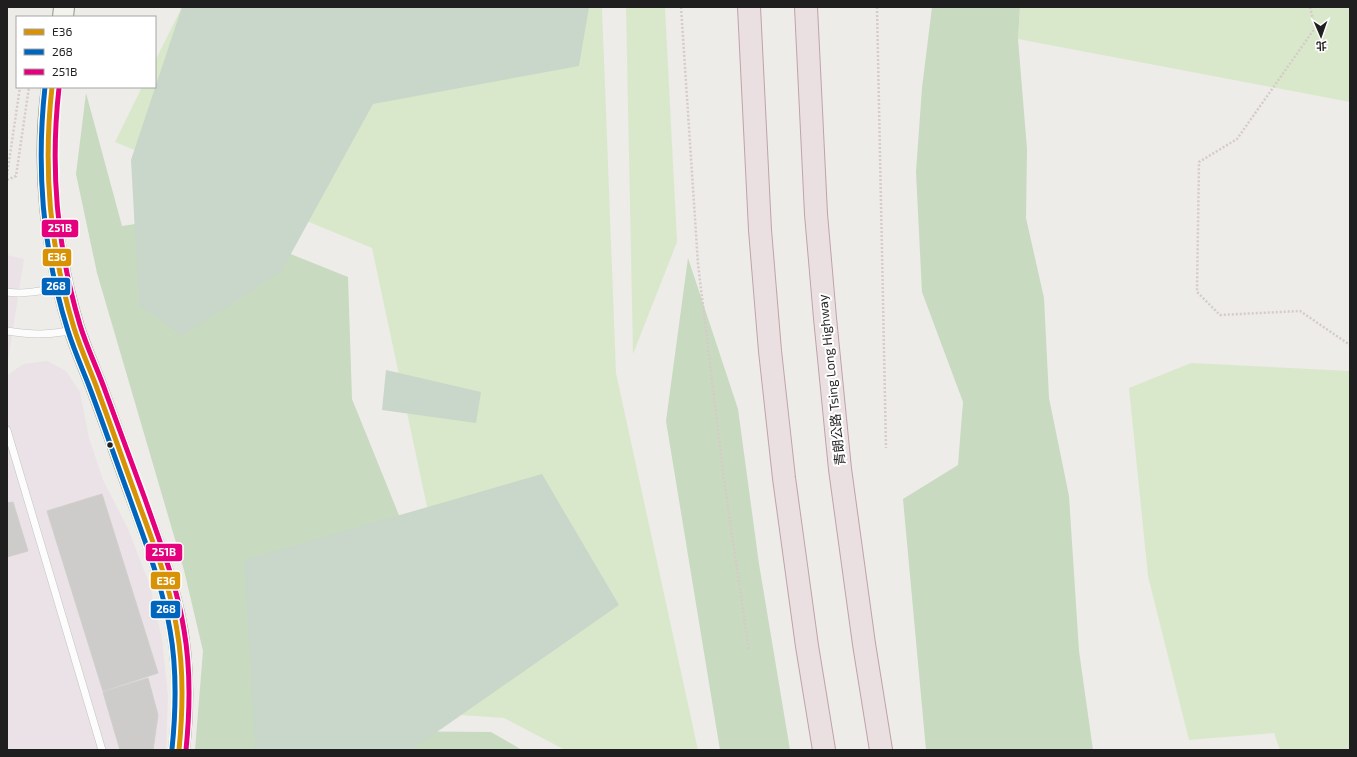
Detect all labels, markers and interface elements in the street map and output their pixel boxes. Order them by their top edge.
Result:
legend [16,16,156,88]
north arrow [1301,16,1341,56]
text: E36 [52,24,72,38]
text: 北 [1316,40,1327,53]
text: 268 [52,44,73,58]
text: 251B [52,64,77,78]
line badge: 251B [41,219,79,238]
text: 251B [48,221,72,234]
line badge: E36 [42,248,72,267]
text: E36 [47,250,67,263]
line badge: 268 [41,277,71,296]
text: 268 [46,279,66,292]
street label: 青朗公路 Tsing Long Highway [814,294,848,466]
unlabelled marker [105,440,115,450]
line badge: 251B [145,543,183,562]
text: 251B [152,545,176,558]
line badge: E36 [150,571,181,590]
text: E36 [156,574,176,587]
line badge: 268 [150,600,181,619]
text: 268 [156,602,176,615]

